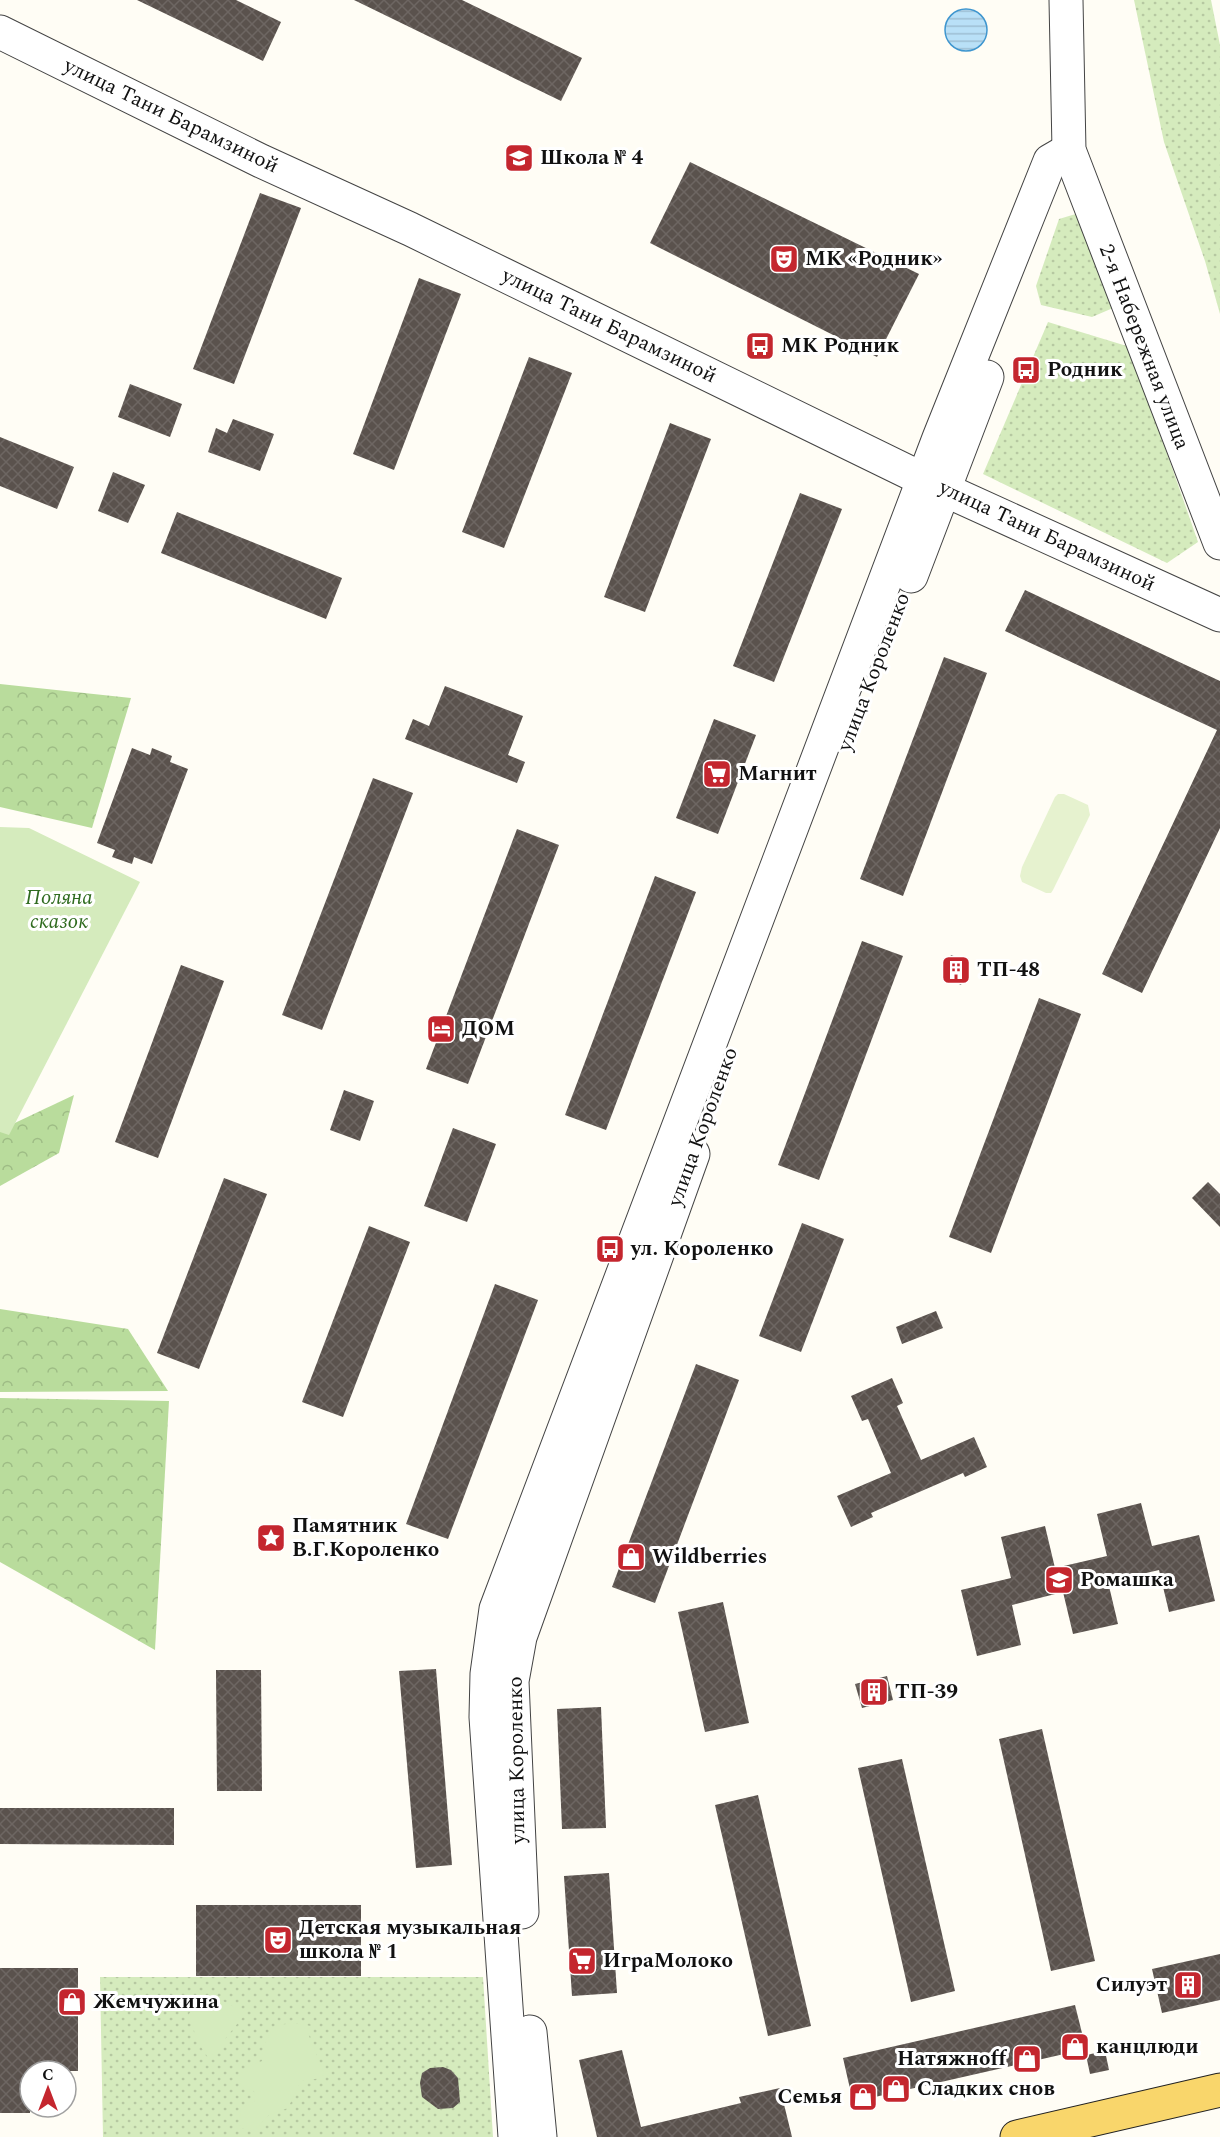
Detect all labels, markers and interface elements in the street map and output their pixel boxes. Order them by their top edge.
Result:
street label: улица Тани Барамзиной [57,50,284,182]
school or university icon: Школа № 4 [503,142,535,174]
place label: Школа № 4 [540,142,643,174]
street label: 2-я Набережная улица [1090,240,1198,455]
theatre icon: МК «Родник» [768,243,800,275]
place label: МК «Родник» [805,243,943,275]
street label: улица Тани Барамзиной [495,260,722,392]
bus stop icon: МК Родник [744,330,776,362]
place label: МК Родник [781,330,899,362]
bus stop icon: Родник [1010,354,1042,386]
place label: Родник [1047,354,1123,386]
street label: улица Тани Барамзиной [933,471,1161,600]
street label: улица Короленко [829,588,919,757]
supermarket icon: Магнит [701,758,733,790]
place label: Магнит [738,758,817,790]
park label: Поляна сказок [25,882,93,938]
building icon: ТП-48 [940,954,972,986]
place label: ТП-48 [977,954,1040,986]
hotel icon: ДОМ [425,1013,457,1045]
place label: ДОМ [462,1013,515,1045]
street label: улица Короленко [659,1043,747,1212]
bus stop icon: ул. Короленко [594,1233,626,1265]
place label: ул. Короленко [630,1233,774,1265]
place label: Памятник В.Г.Короленко [292,1510,439,1566]
place icon: Памятник В.Г.Короленко [255,1522,287,1554]
shop icon: Wildberries [615,1541,647,1573]
place label: Wildberries [652,1541,767,1573]
school or university icon: Ромашка [1043,1564,1075,1596]
place label: Ромашка [1080,1564,1174,1596]
street label: улица Короленко [500,1676,534,1845]
building icon: ТП-39 [858,1676,890,1708]
place label: ТП-39 [895,1676,958,1708]
place label: Детская музыкальная школа № 1 [299,1912,521,1968]
theatre icon: Детская музыкальная школа № 1 [262,1924,294,1956]
supermarket icon: ИграМолоко [566,1945,598,1977]
place label: ИграМолоко [603,1945,733,1977]
place label: Силуэт [1096,1969,1167,2001]
building icon: Силуэт [1172,1969,1204,2001]
shop icon: Жемчужина [56,1986,88,2018]
place label: Жемчужина [93,1986,219,2018]
shop icon: канцлюди [1059,2031,1091,2063]
place label: канцлюди [1096,2031,1199,2063]
place label: Натяжноff [897,2043,1007,2075]
shop icon: Натяжноff [1011,2043,1043,2075]
north arrow [18,2059,78,2119]
text: С [42,2063,54,2087]
shop icon: Сладких снов [880,2073,912,2105]
place label: Сладких снов [917,2073,1055,2105]
place label: Семья [778,2081,842,2113]
shop icon: Семья [847,2081,879,2113]

